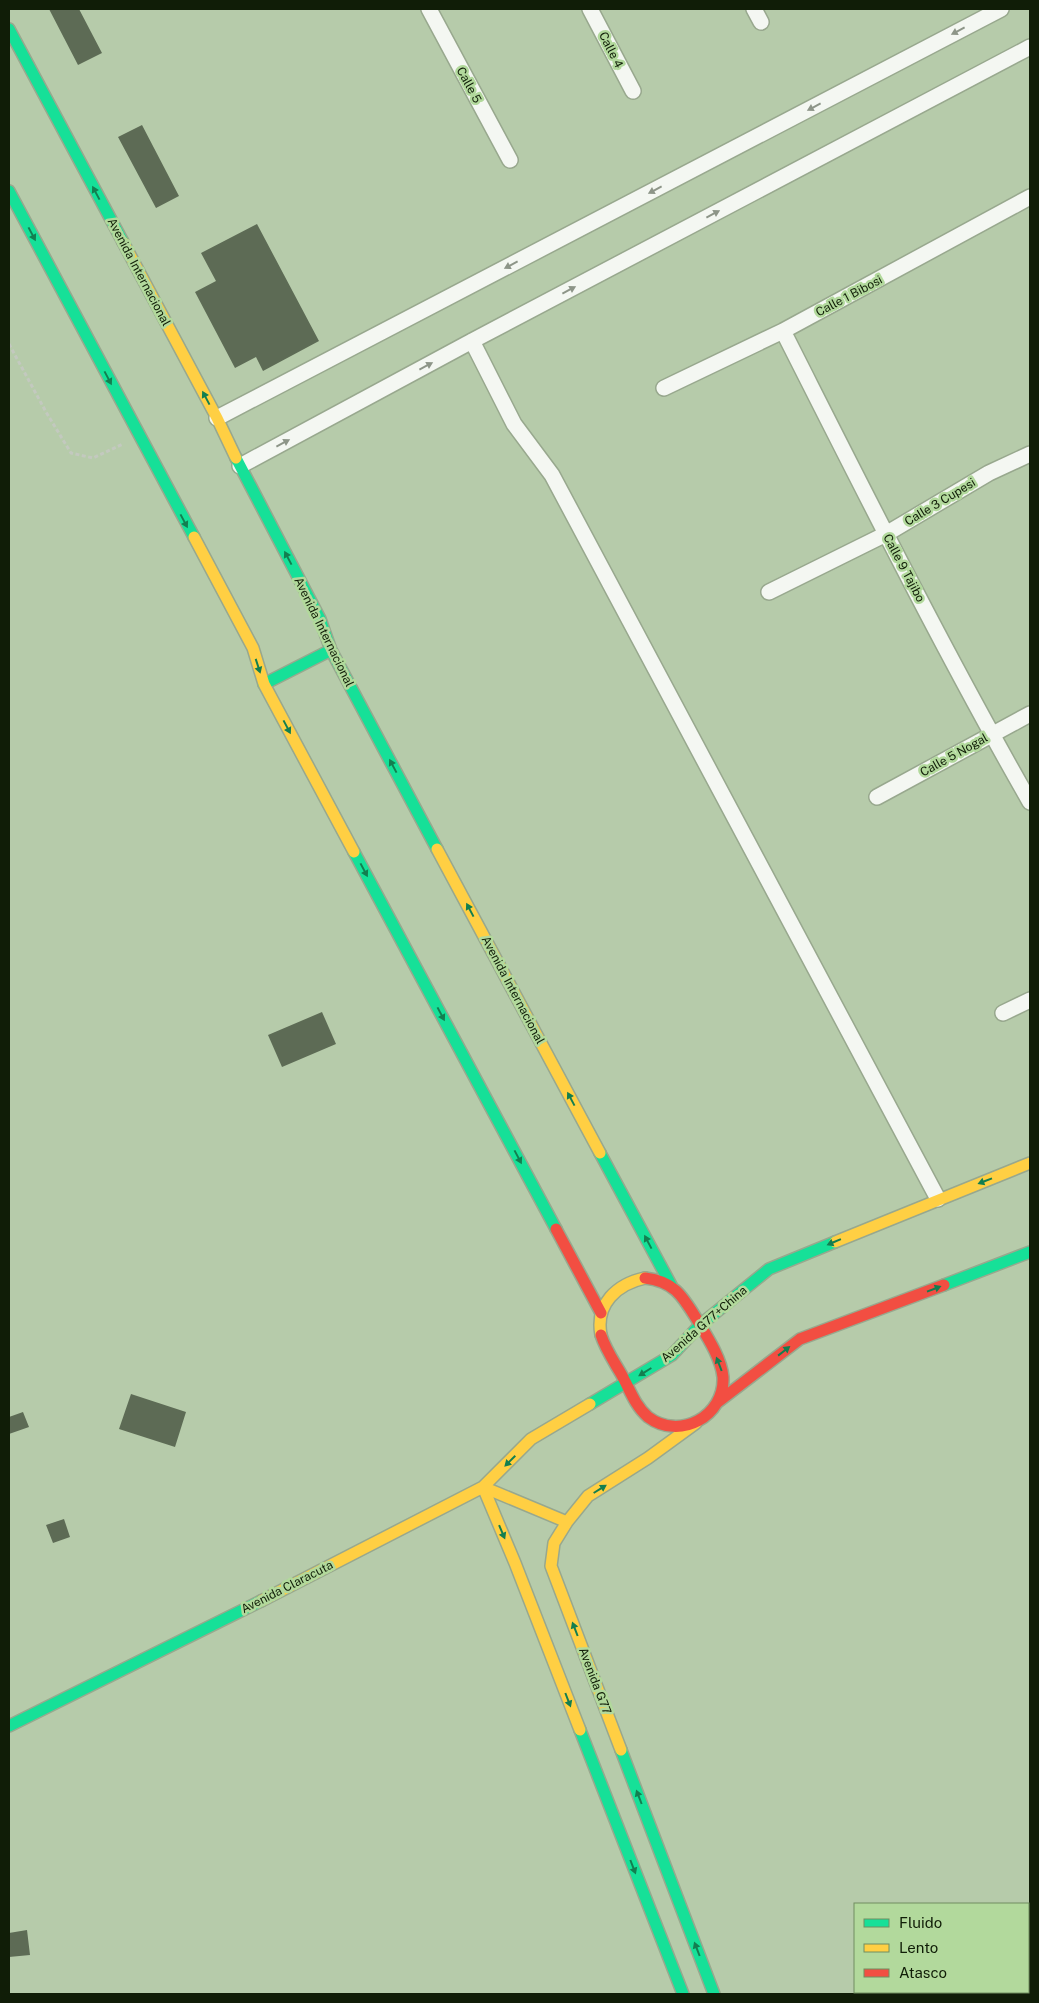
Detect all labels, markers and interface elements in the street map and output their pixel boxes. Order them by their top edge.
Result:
one-way arrow [951,27,965,35]
street label: Calle 4 [596,30,626,71]
street label: Calle 5 [454,65,484,106]
one-way arrow [807,103,821,111]
one-way arrow [92,186,100,200]
one-way arrow [647,186,662,194]
one-way arrow [706,210,720,218]
street label: Avenida Internacional [105,216,174,329]
one-way arrow [28,227,36,241]
one-way arrow [503,261,518,269]
street label: Calle 1 Bibosi [813,273,885,319]
one-way arrow [562,286,577,294]
one-way arrow [419,362,433,370]
one-way arrow [104,370,112,385]
one-way arrow [202,391,210,405]
one-way arrow [275,439,290,447]
street label: Calle 3 Cupesi [902,475,978,529]
one-way arrow [180,514,188,528]
street label: Calle 9 Tajibo [880,532,928,605]
one-way arrow [284,551,292,565]
street label: Avenida Internacional [291,575,357,689]
one-way arrow [255,658,262,673]
one-way arrow [283,720,291,734]
street label: Calle 5 Nogal [918,730,991,779]
one-way arrow [389,759,397,774]
one-way arrow [360,863,368,878]
one-way arrow [466,902,474,917]
street label: Avenida Internacional [479,934,548,1047]
one-way arrow [437,1006,445,1021]
one-way arrow [567,1092,576,1106]
one-way arrow [513,1150,522,1163]
one-way arrow [977,1177,992,1185]
one-way arrow [644,1235,652,1250]
one-way arrow [826,1238,841,1246]
street label: Avenida G77+China [658,1283,750,1365]
one-way arrow [927,1285,942,1293]
one-way arrow [777,1346,791,1356]
one-way arrow [715,1357,722,1372]
one-way arrow [638,1367,652,1377]
one-way arrow [504,1454,516,1466]
one-way arrow [593,1484,607,1493]
one-way arrow [499,1525,507,1539]
street label: Avenida Claracuta [239,1558,335,1616]
one-way arrow [571,1621,579,1636]
street label: Avenida G77 [576,1646,614,1716]
one-way arrow [565,1692,572,1707]
one-way arrow [635,1789,643,1804]
one-way arrow [630,1860,637,1875]
legend [854,1903,1029,1993]
text: Fluido [899,1914,942,1931]
text: Lento [899,1939,938,1956]
one-way arrow [693,1941,701,1956]
text: Atasco [899,1964,947,1981]

